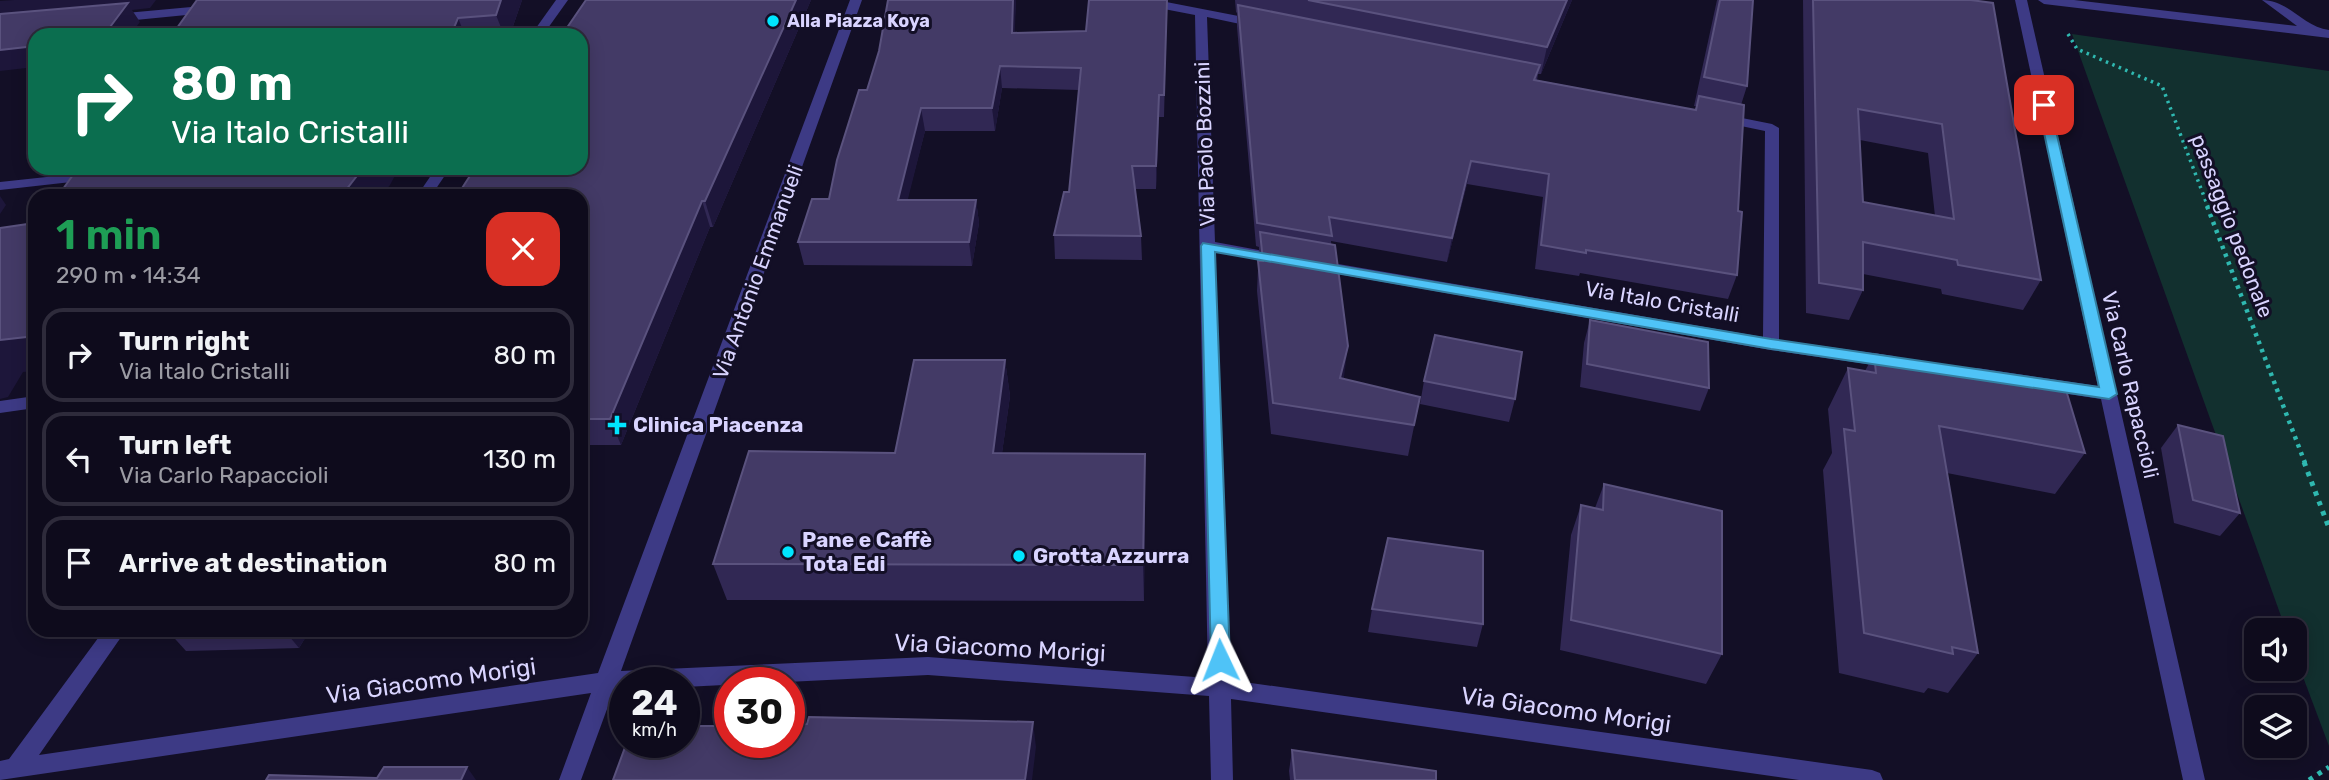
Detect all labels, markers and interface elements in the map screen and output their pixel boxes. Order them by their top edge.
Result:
place label: Alla Piazza Koya [787,10,930,32]
marker: Alla Piazza Koya [765,13,781,29]
text: 80 m [171,54,293,112]
icon: right [56,56,147,147]
street label: Via Paolo Bozzini [1189,61,1220,227]
pin [2014,75,2074,135]
icon: arrive [2025,86,2063,124]
text: Via Italo Cristalli [171,113,409,151]
street label: passaggio pedonale [2186,131,2279,321]
street label: Via Antonio Emmanueli [707,161,808,382]
text: 1 min [56,210,162,260]
button: close [486,212,560,286]
text: 290 m · 14:34 [56,261,201,289]
street label: Via Italo Cristalli [1583,276,1741,327]
street label: Via Carlo Rapaccioli [2097,289,2164,481]
text: Turn right [119,326,249,357]
icon: right [60,336,98,374]
text: 80 m [493,340,556,371]
text: Via Italo Cristalli [119,357,290,385]
place label: Clinica Piacenza [633,412,803,437]
marker: Clinica Piacenza [607,415,627,435]
text: Turn left [119,430,231,461]
icon: left [60,440,98,478]
text: 130 m [483,444,556,475]
text: Via Carlo Rapaccioli [119,461,329,489]
place label: Pane e Caffè Tota Edi [802,527,932,576]
place label: Grotta Azzurra [1033,543,1189,568]
icon: arrive [60,544,98,582]
marker: Pane e Caffè Tota Edi [780,544,796,560]
text: Arrive at destination [119,548,387,579]
text: 80 m [493,548,556,579]
marker: Grotta Azzurra [1011,548,1027,564]
map controls [2244,618,2307,758]
button: sound [2244,618,2307,681]
position arrow [1183,623,1257,697]
street label: Via Giacomo Morigi [893,628,1107,668]
street label: Via Giacomo Morigi [324,652,538,710]
speed limit sign: 30 [714,667,805,758]
street label: Via Giacomo Morigi [1459,681,1673,739]
text: 24 [631,682,678,724]
button: layers [2244,695,2307,758]
text: km/h [632,719,677,741]

